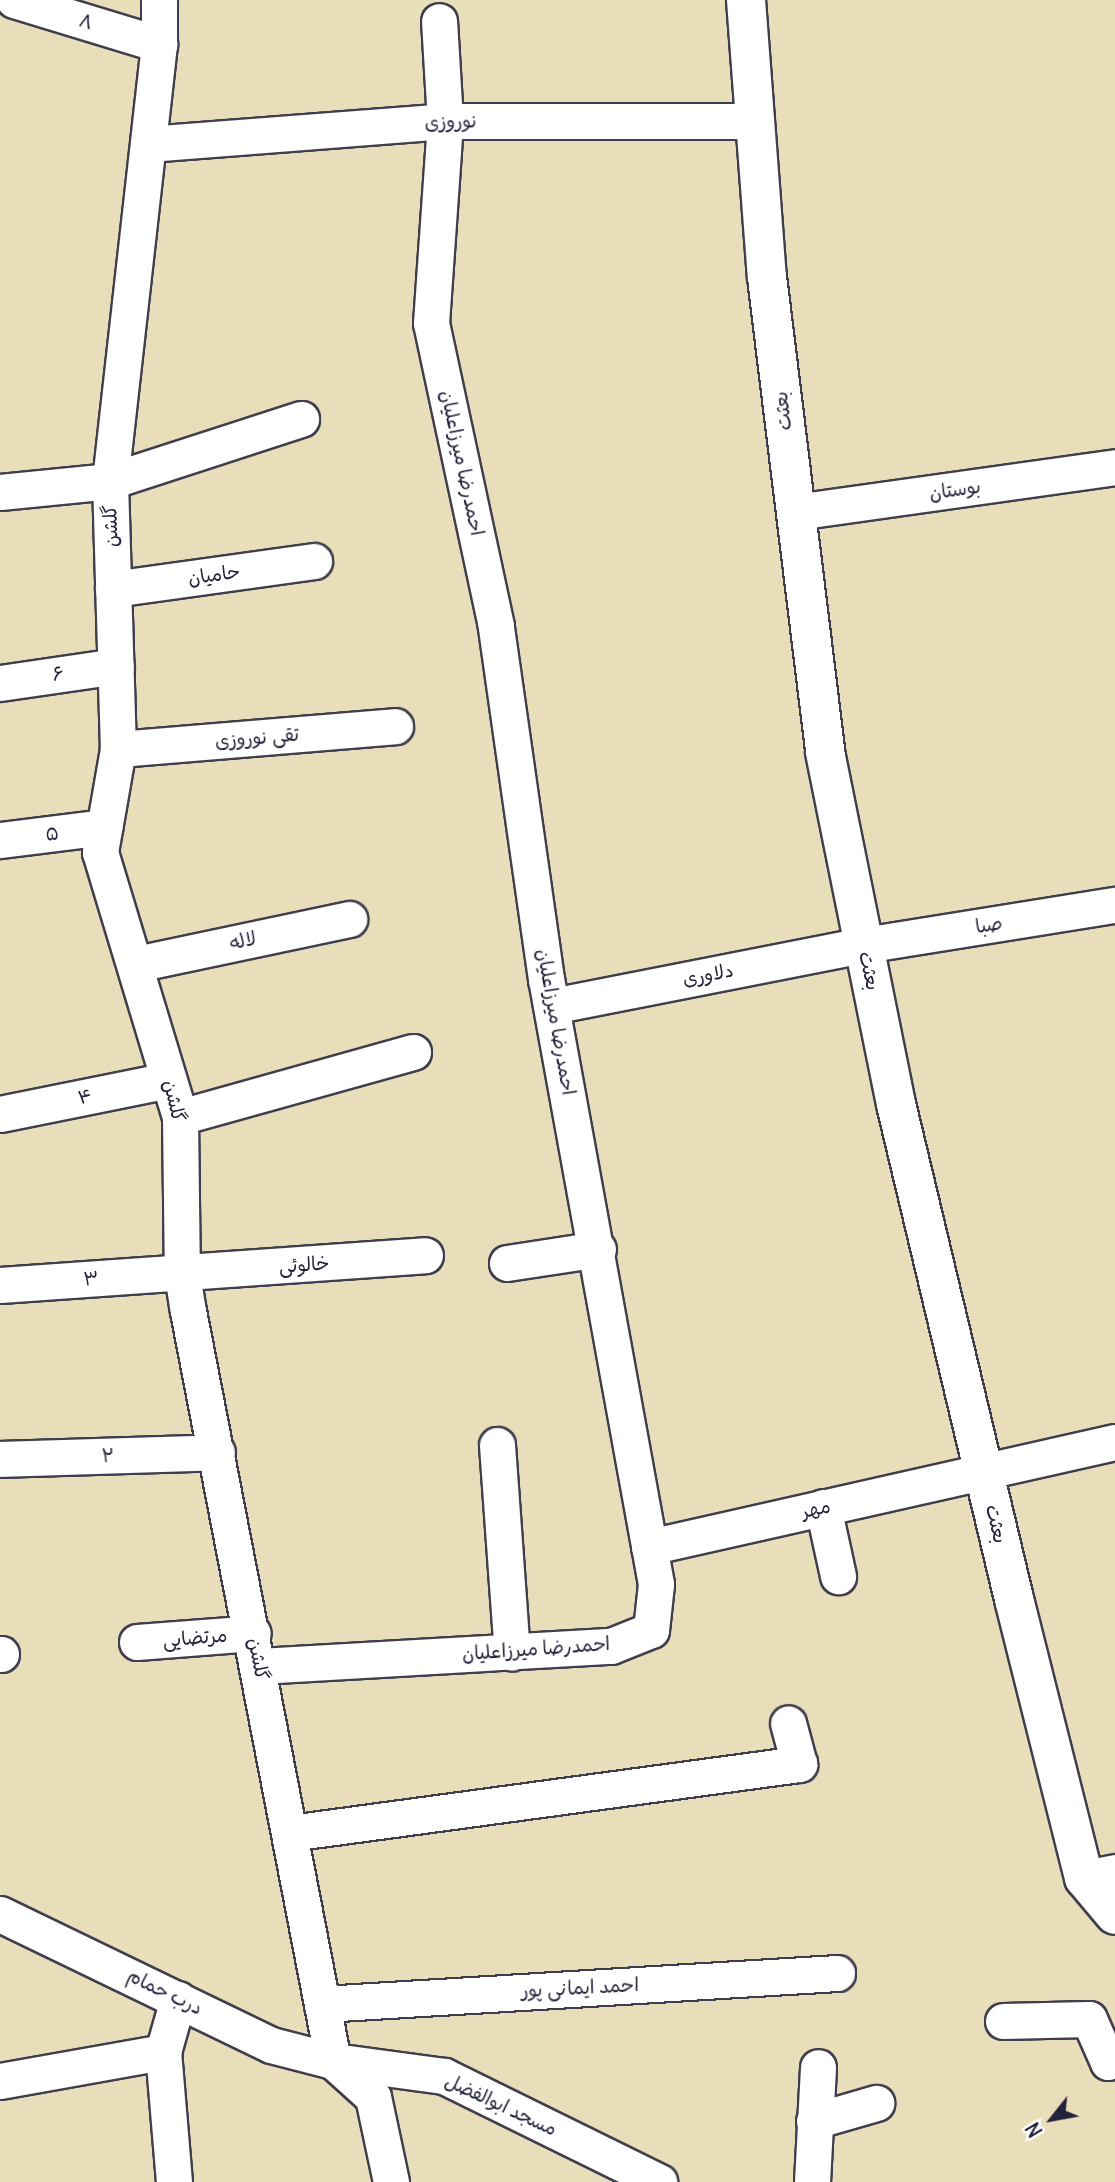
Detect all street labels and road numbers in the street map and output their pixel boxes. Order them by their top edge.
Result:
street label: ۸ [76,9,96,35]
street label: نوروزی [424,110,478,134]
street label: احمدرضا میرزاعلیان [435,388,489,538]
street label: بعثت [769,390,797,432]
street label: بوستان [928,475,982,505]
street label: گلشن [99,504,123,548]
street label: حامیان [186,560,242,590]
street label: ۶ [51,662,65,686]
street label: تقی نوروزی [214,723,300,753]
street label: ۵ [44,822,60,846]
street label: صبا [974,912,1004,938]
street label: لاله [228,927,258,955]
street label: احمدرضا میرزاعلیان [532,947,580,1097]
street label: بعثت [854,949,884,993]
street label: دلاوری [681,959,735,991]
street label: گلشن [158,1078,190,1124]
street label: ۴ [76,1084,94,1110]
street label: خالوئی [278,1252,330,1278]
street label: ۳ [82,1267,100,1291]
street label: ۲ [101,1444,115,1468]
street label: مهر [799,1495,833,1523]
street label: بعثت [980,1502,1012,1546]
street label: مرتضایی [162,1624,228,1652]
street label: احمدرضا میرزاعلیان [461,1632,611,1666]
street label: گلشن [243,1636,273,1682]
street label: درب حمام [124,1964,206,2020]
street label: احمد ایمانی پور [521,1974,639,2002]
street label: مسجد ابوالفضل [441,2069,561,2141]

